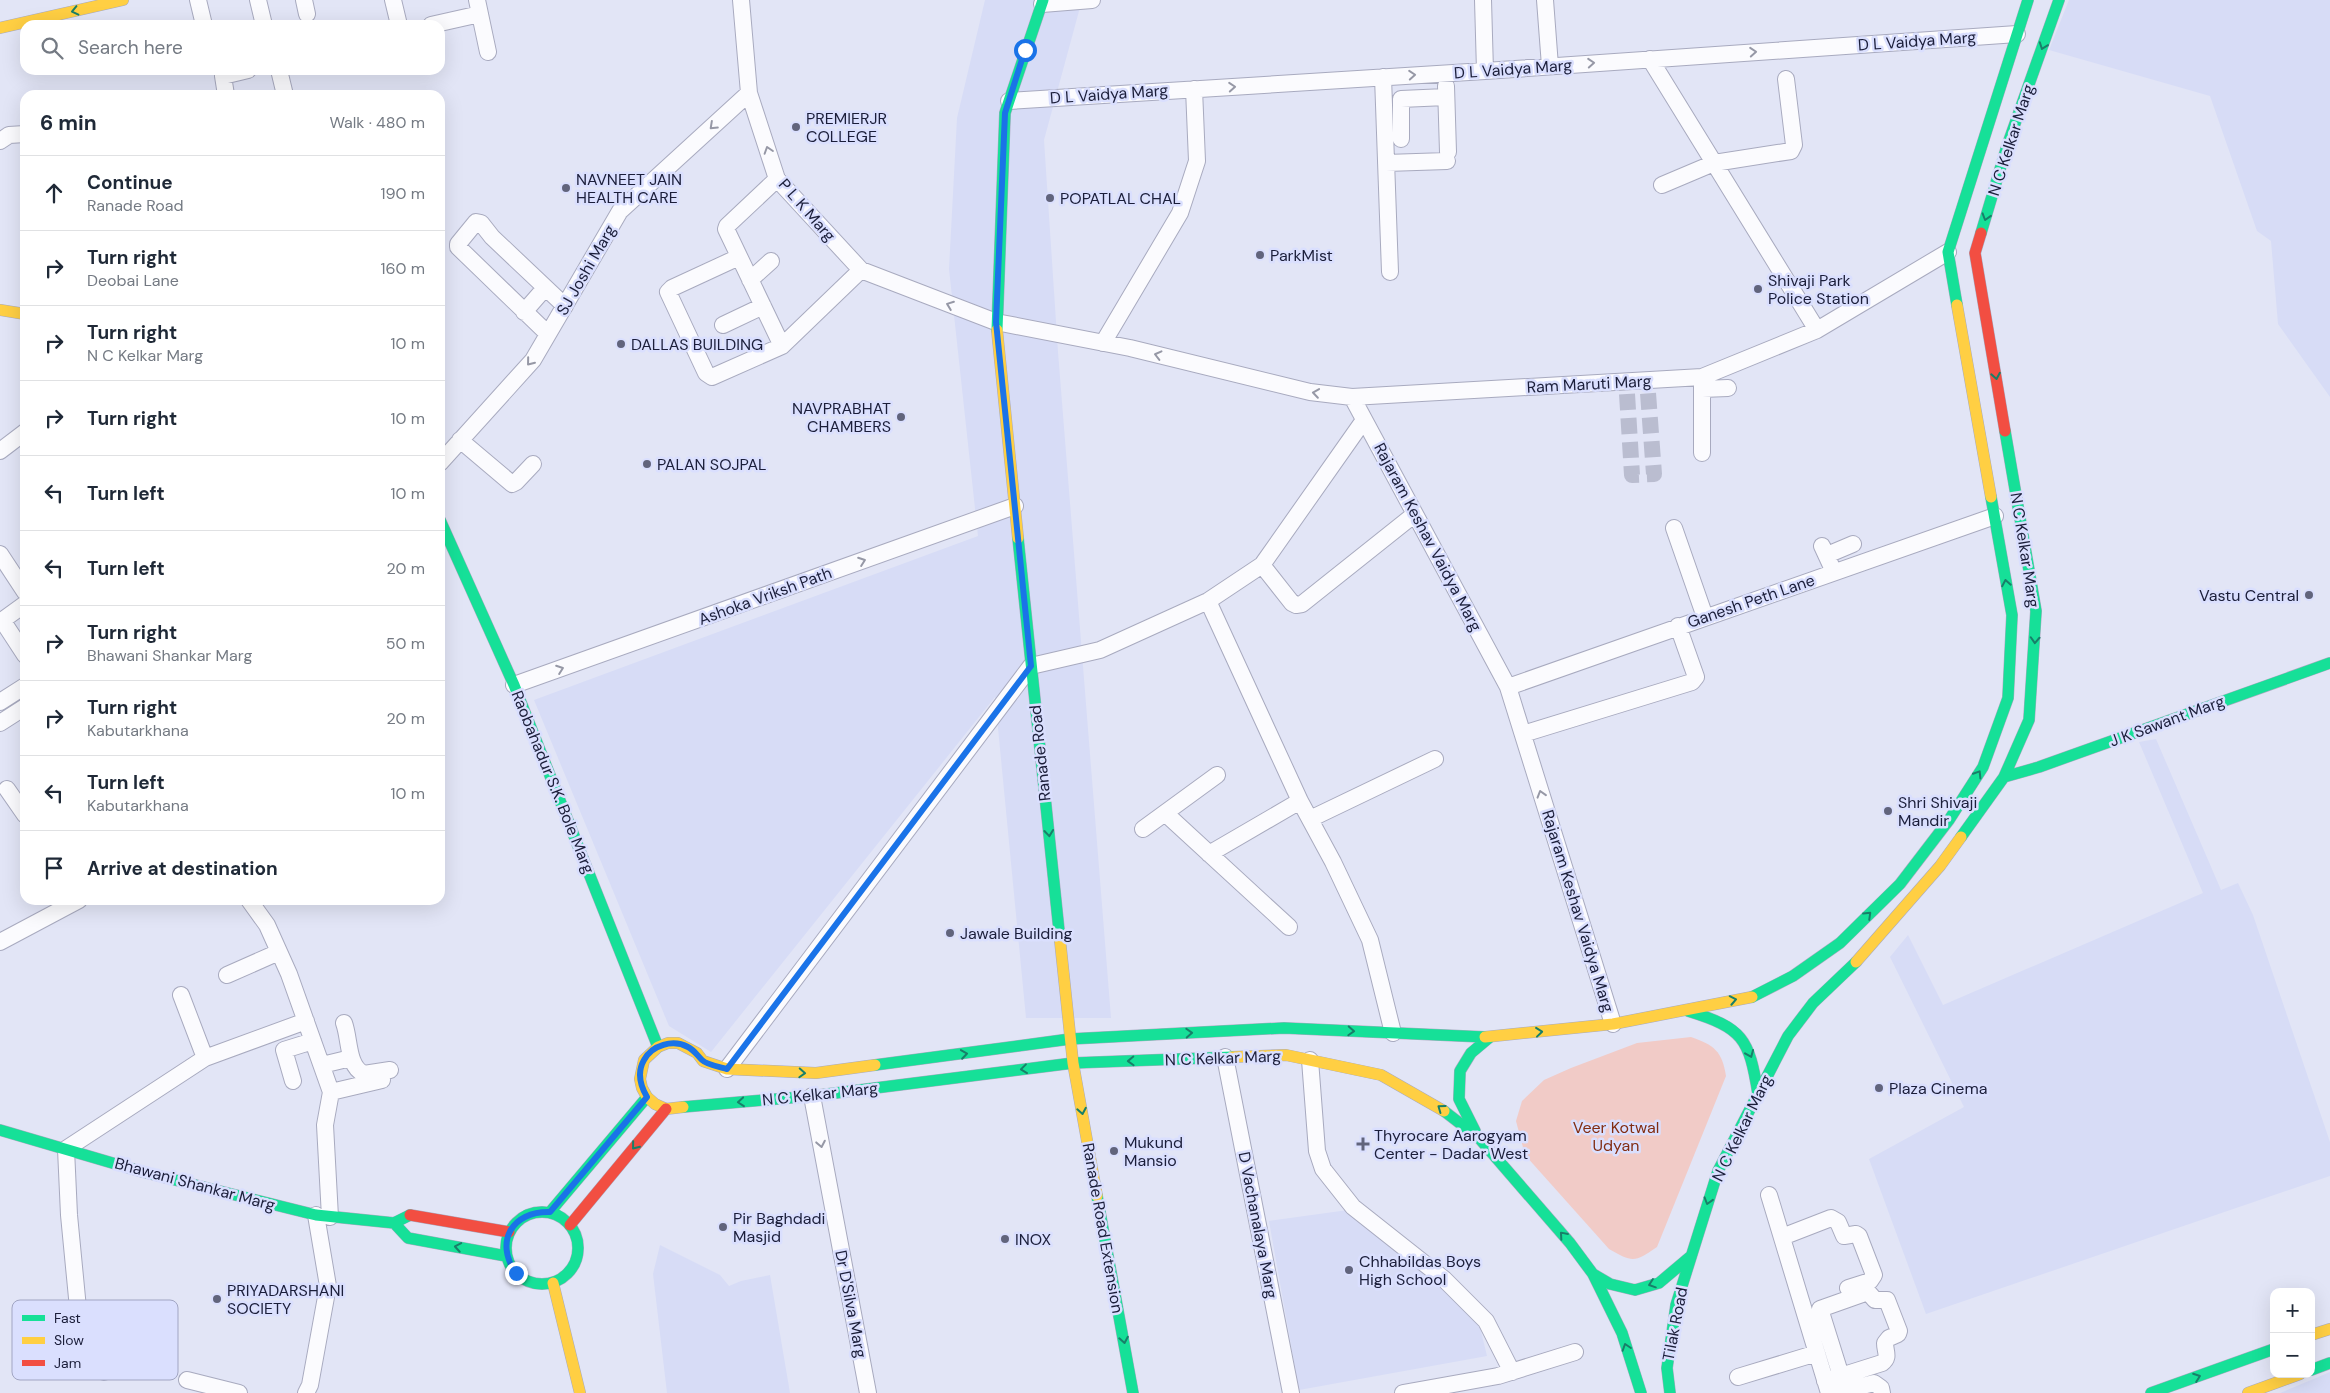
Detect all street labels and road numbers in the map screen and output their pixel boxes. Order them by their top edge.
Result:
street label: D L Vaidya Marg [1857,26,1977,56]
street label: D L Vaidya Marg [1453,54,1573,84]
street label: D L Vaidya Marg [1049,79,1169,109]
street label: N C Kelkar Marg [1983,81,2039,199]
street label: P L K Marg [774,174,840,246]
street label: SJ Joshi Marg [552,221,620,319]
street label: Ram Maruti Marg [1526,370,1652,398]
street label: Rajaram Keshav Vaidya Marg [1369,439,1487,635]
street label: N C Kelkar Marg [2006,491,2044,609]
street label: Ashoka Vriksh Path [696,562,834,630]
street label: Ganesh Peth Lane [1685,569,1817,633]
street label: Raobahadur S.K. Bole Marg [507,687,599,877]
street label: J K Sawant Marg [2107,690,2227,752]
street label: Ranade Road [1025,704,1055,802]
street label: Rajaram Keshav Vaidya Marg [1537,807,1619,1015]
street label: N C Kelkar Marg [1165,1045,1282,1071]
street label: N C Kelkar Marg [1707,1071,1777,1185]
street label: N C Kelkar Marg [761,1077,879,1111]
street label: Ranade Road Extension [1078,1141,1128,1315]
street label: D Vachanalaya Marg [1233,1150,1283,1300]
street label: Bhawani Shankar Marg [112,1152,278,1216]
street label: Dr D'Silva Marg [830,1248,872,1360]
street label: Tilak Road [1658,1285,1692,1363]

